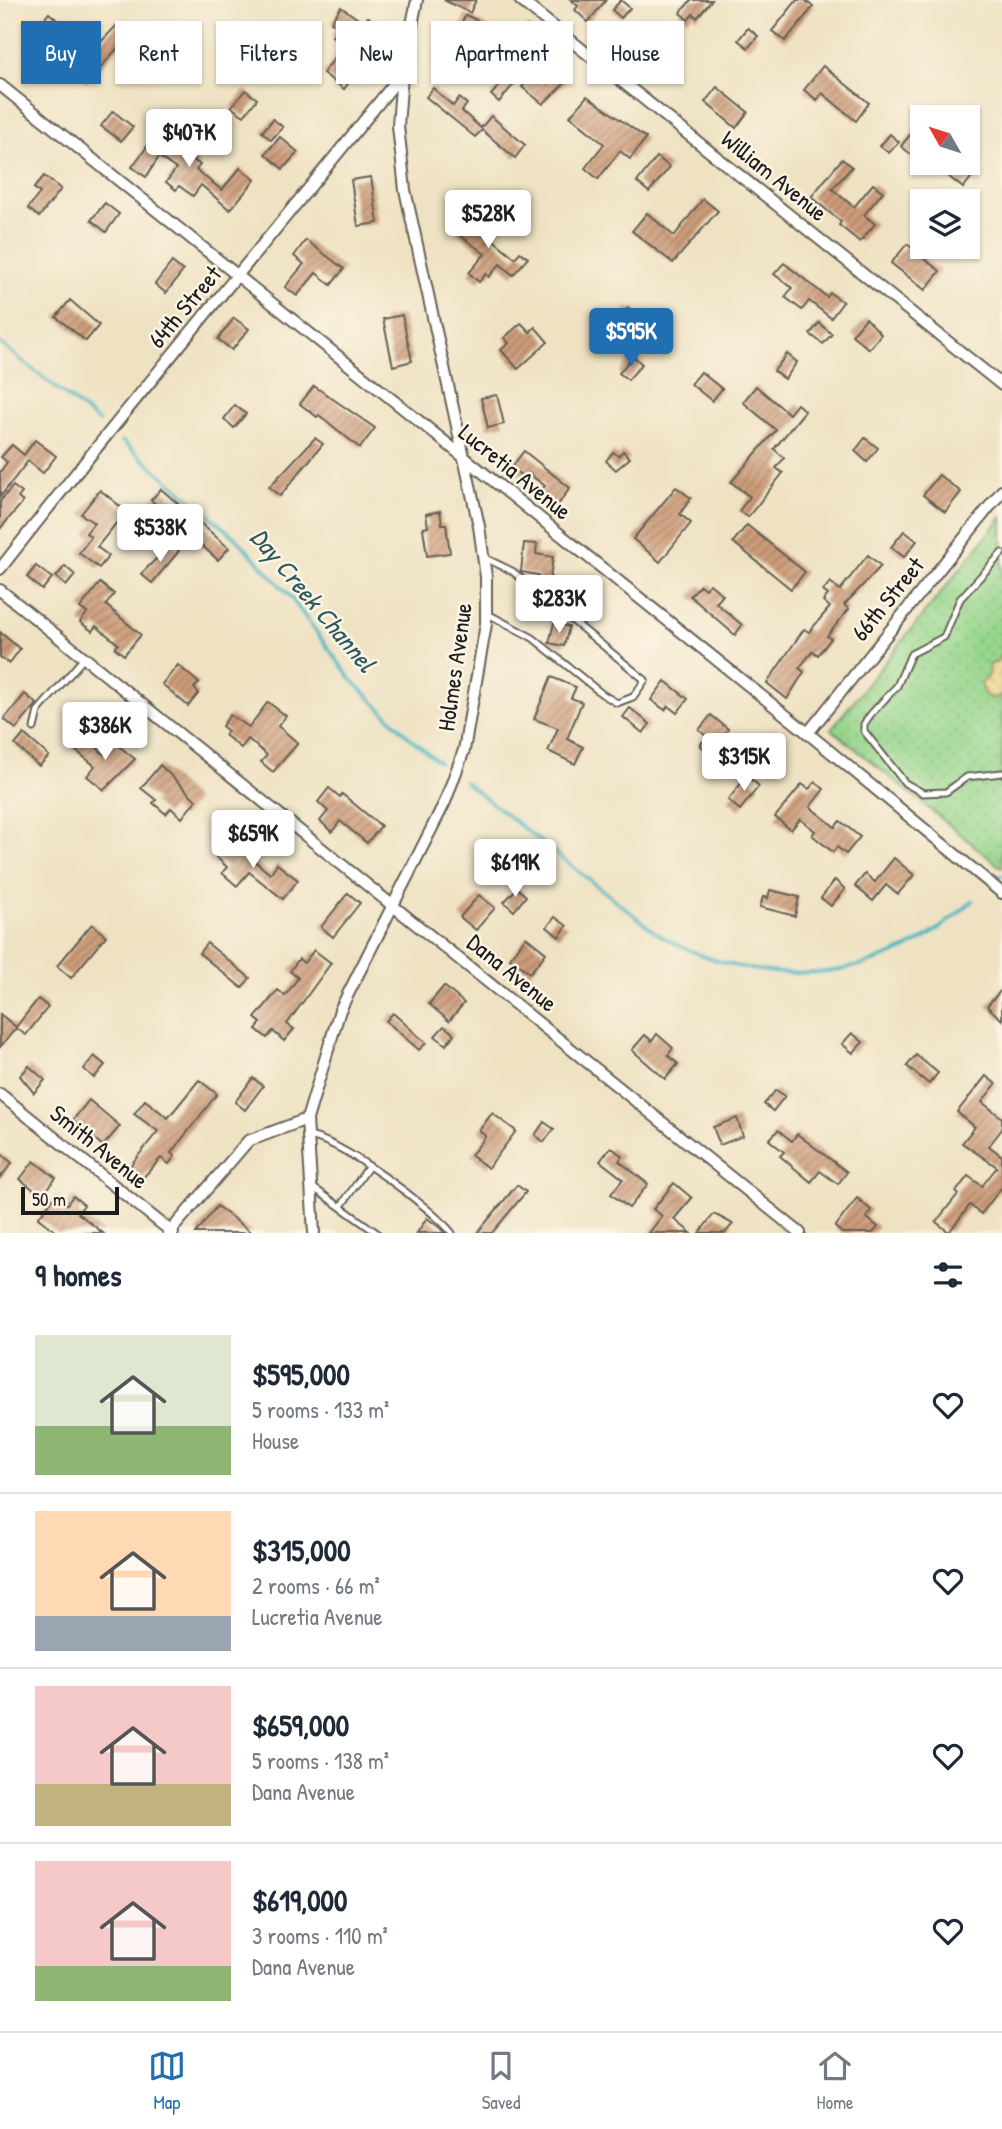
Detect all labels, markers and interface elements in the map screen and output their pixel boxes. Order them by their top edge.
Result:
chip: Buy [21,21,101,84]
chip: Rent [115,21,202,84]
chip: Filters [216,21,322,84]
chip: New [336,21,417,84]
chip: Apartment [431,21,573,84]
chip: House [587,21,684,84]
north arrow [910,105,980,175]
map controls [910,105,980,259]
pin: $407K [140,110,238,169]
text: $407K [162,116,216,147]
street label: William Avenue [715,123,835,228]
button: layers [910,189,980,259]
pin: $528K [439,190,537,250]
text: $528K [461,197,515,228]
street label: 64th Street [140,258,229,354]
pin: $595K [582,308,680,368]
text: $595K [605,315,657,346]
street label: Lucretia Avenue [453,416,579,527]
pin: $538K [111,504,209,564]
text: $538K [133,511,187,542]
water label: Day Creek Channel [242,520,384,680]
street label: 66th Street [844,549,931,647]
pin: $283K [510,576,608,635]
text: $283K [532,582,586,613]
street label: Holmes Avenue [429,600,479,733]
pin: $386K [56,702,154,762]
text: $386K [78,709,132,740]
pin: $315K [695,734,793,793]
text: $315K [718,740,770,771]
pin: $659K [204,810,302,870]
text: $659K [227,817,279,848]
pin: $619K [466,839,564,899]
text: $619K [490,846,540,877]
street label: Dana Avenue [461,926,565,1019]
street label: Smith Avenue [44,1097,156,1196]
scale bar [21,1184,119,1216]
text: 50 m [32,1186,66,1212]
text: 9 homes [35,1255,122,1295]
icon: filters [929,1256,967,1294]
text: $595,000 [252,1354,350,1394]
icon: home [91,1363,175,1447]
icon: heart [929,1386,967,1424]
text: 5 rooms · 133 m² [252,1394,389,1425]
text: House [252,1425,299,1456]
text: $315,000 [252,1530,351,1570]
icon: home [91,1539,175,1623]
icon: heart [929,1562,967,1600]
text: 2 rooms · 66 m² [252,1570,380,1601]
text: Lucretia Avenue [252,1601,382,1632]
text: $659,000 [252,1705,349,1745]
icon: home [91,1714,175,1798]
icon: heart [929,1737,967,1775]
text: 5 rooms · 138 m² [252,1745,389,1776]
text: Dana Avenue [252,1776,355,1807]
text: $619,000 [252,1880,347,1920]
icon: home [91,1889,175,1973]
icon: heart [929,1912,967,1950]
text: 3 rooms · 110 m² [252,1920,388,1951]
text: Dana Avenue [252,1951,355,1982]
tab: Map [148,2047,186,2115]
tab: Saved [482,2047,520,2115]
tab: Home [816,2047,854,2115]

